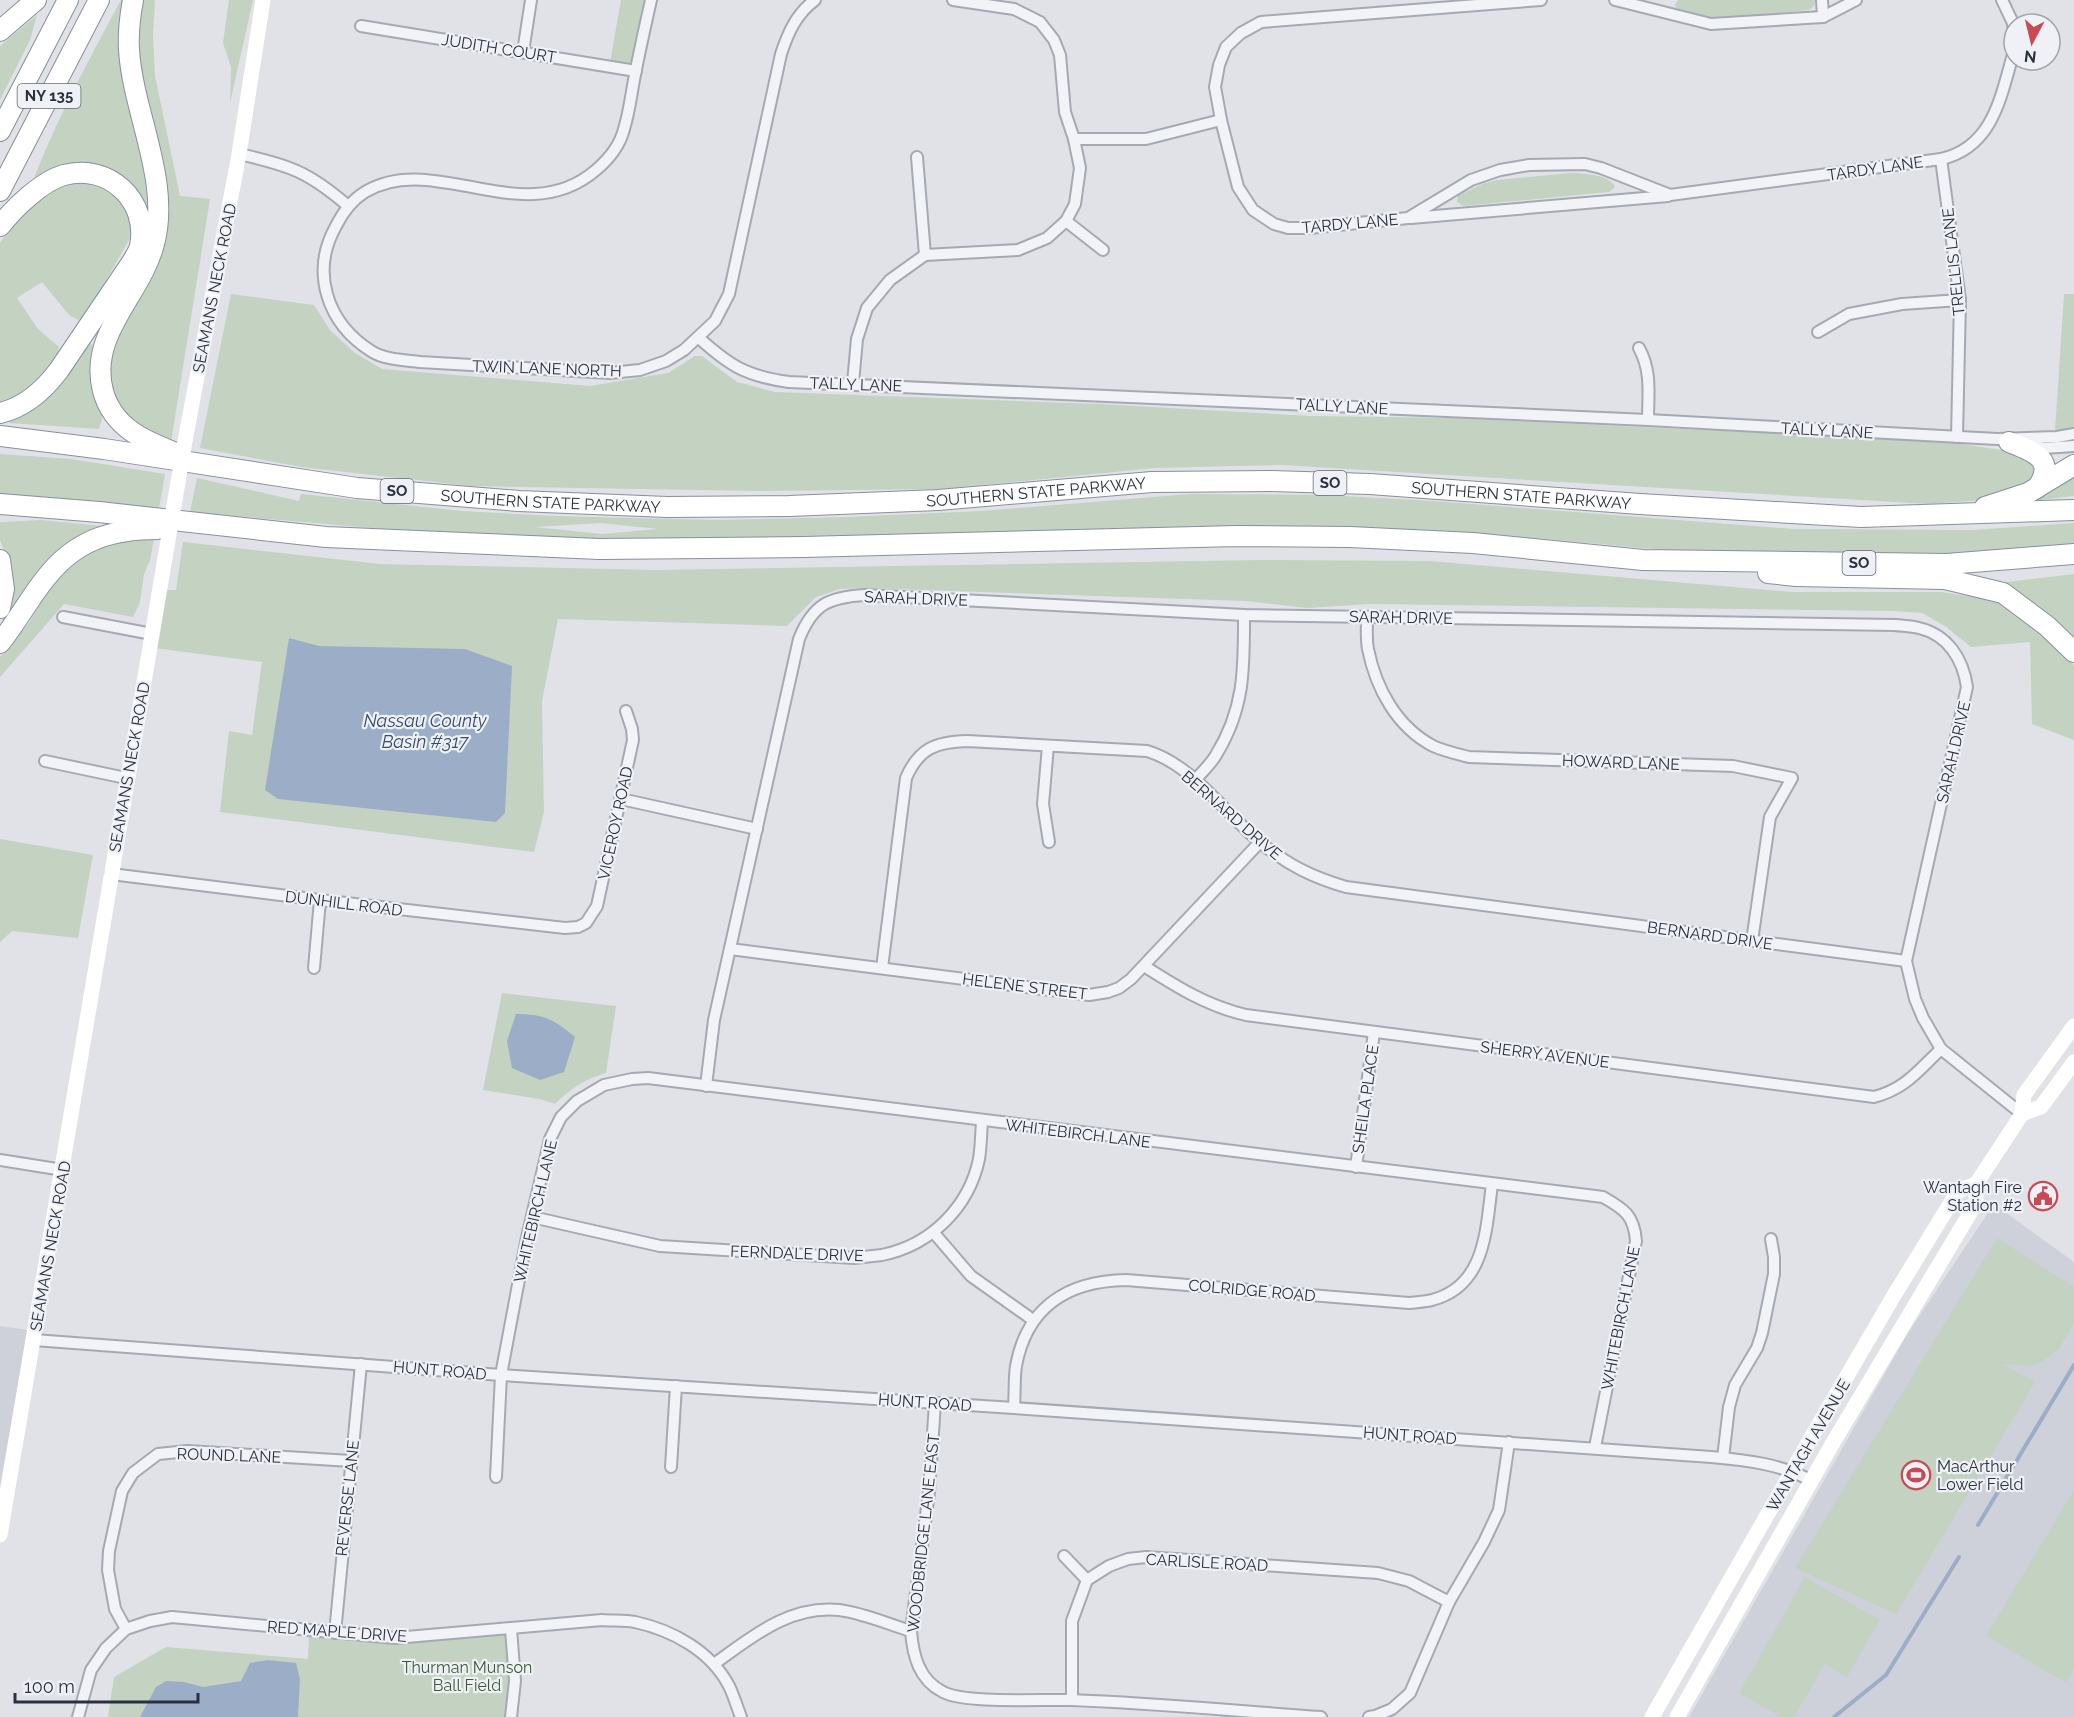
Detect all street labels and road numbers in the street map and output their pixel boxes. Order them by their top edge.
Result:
street label: JUDITH COURT [440,30,558,67]
road number: NY 135 [17,84,80,108]
street label: TARDY LANE [1826,152,1925,185]
street label: SEAMANS NECK ROAD [189,202,240,375]
street label: TRELLIS LANE [1938,207,1969,317]
street label: TARDY LANE [1301,210,1399,237]
street label: TWIN LANE NORTH [472,356,622,381]
street label: TALLY LANE [809,373,903,396]
street label: TALLY LANE [1295,395,1389,418]
street label: TALLY LANE [1780,419,1874,442]
road number: SO [1314,471,1346,495]
street label: SOUTHERN STATE PARKWAY [926,473,1147,510]
street label: SOUTHERN STATE PARKWAY [1411,478,1632,513]
road number: SO [380,479,414,503]
street label: SOUTHERN STATE PARKWAY [440,486,662,517]
road number: SO [1842,551,1876,575]
street label: SARAH DRIVE [864,587,968,610]
street label: SARAH DRIVE [1349,607,1453,628]
street label: SEAMANS NECK ROAD [105,680,154,854]
street label: SARAH DRIVE [1933,699,1974,805]
street label: HOWARD LANE [1562,751,1681,774]
street label: VICEROY ROAD [594,765,637,882]
street label: BERNARD DRIVE [1178,767,1286,864]
street label: DUNHILL ROAD [284,887,404,920]
street label: BERNARD DRIVE [1646,917,1774,954]
street label: HELENE STREET [961,969,1089,1004]
street label: SHERRY AVENUE [1479,1037,1611,1072]
street label: SHEILA PLACE [1348,1043,1383,1155]
street label: WHITEBIRCH LANE [1004,1115,1152,1152]
street label: WHITEBIRCH LANE [510,1138,561,1284]
street label: SEAMANS NECK ROAD [26,1159,75,1333]
street label: FERNDALE DRIVE [730,1242,864,1265]
street label: WHITEBIRCH LANE [1597,1244,1644,1392]
street label: COLRIDGE ROAD [1188,1275,1316,1306]
street label: HUNT ROAD [392,1357,488,1384]
street label: WANTAGH AVENUE [1763,1376,1854,1515]
street label: HUNT ROAD [877,1390,972,1415]
street label: HUNT ROAD [1362,1423,1457,1448]
street label: WOODBRIDGE LANE EAST [904,1432,943,1633]
street label: REVERSE LANE [332,1439,363,1557]
street label: ROUND LANE [176,1444,282,1467]
street label: CARLISLE ROAD [1145,1550,1269,1575]
street label: RED MAPLE DRIVE [266,1617,408,1646]

